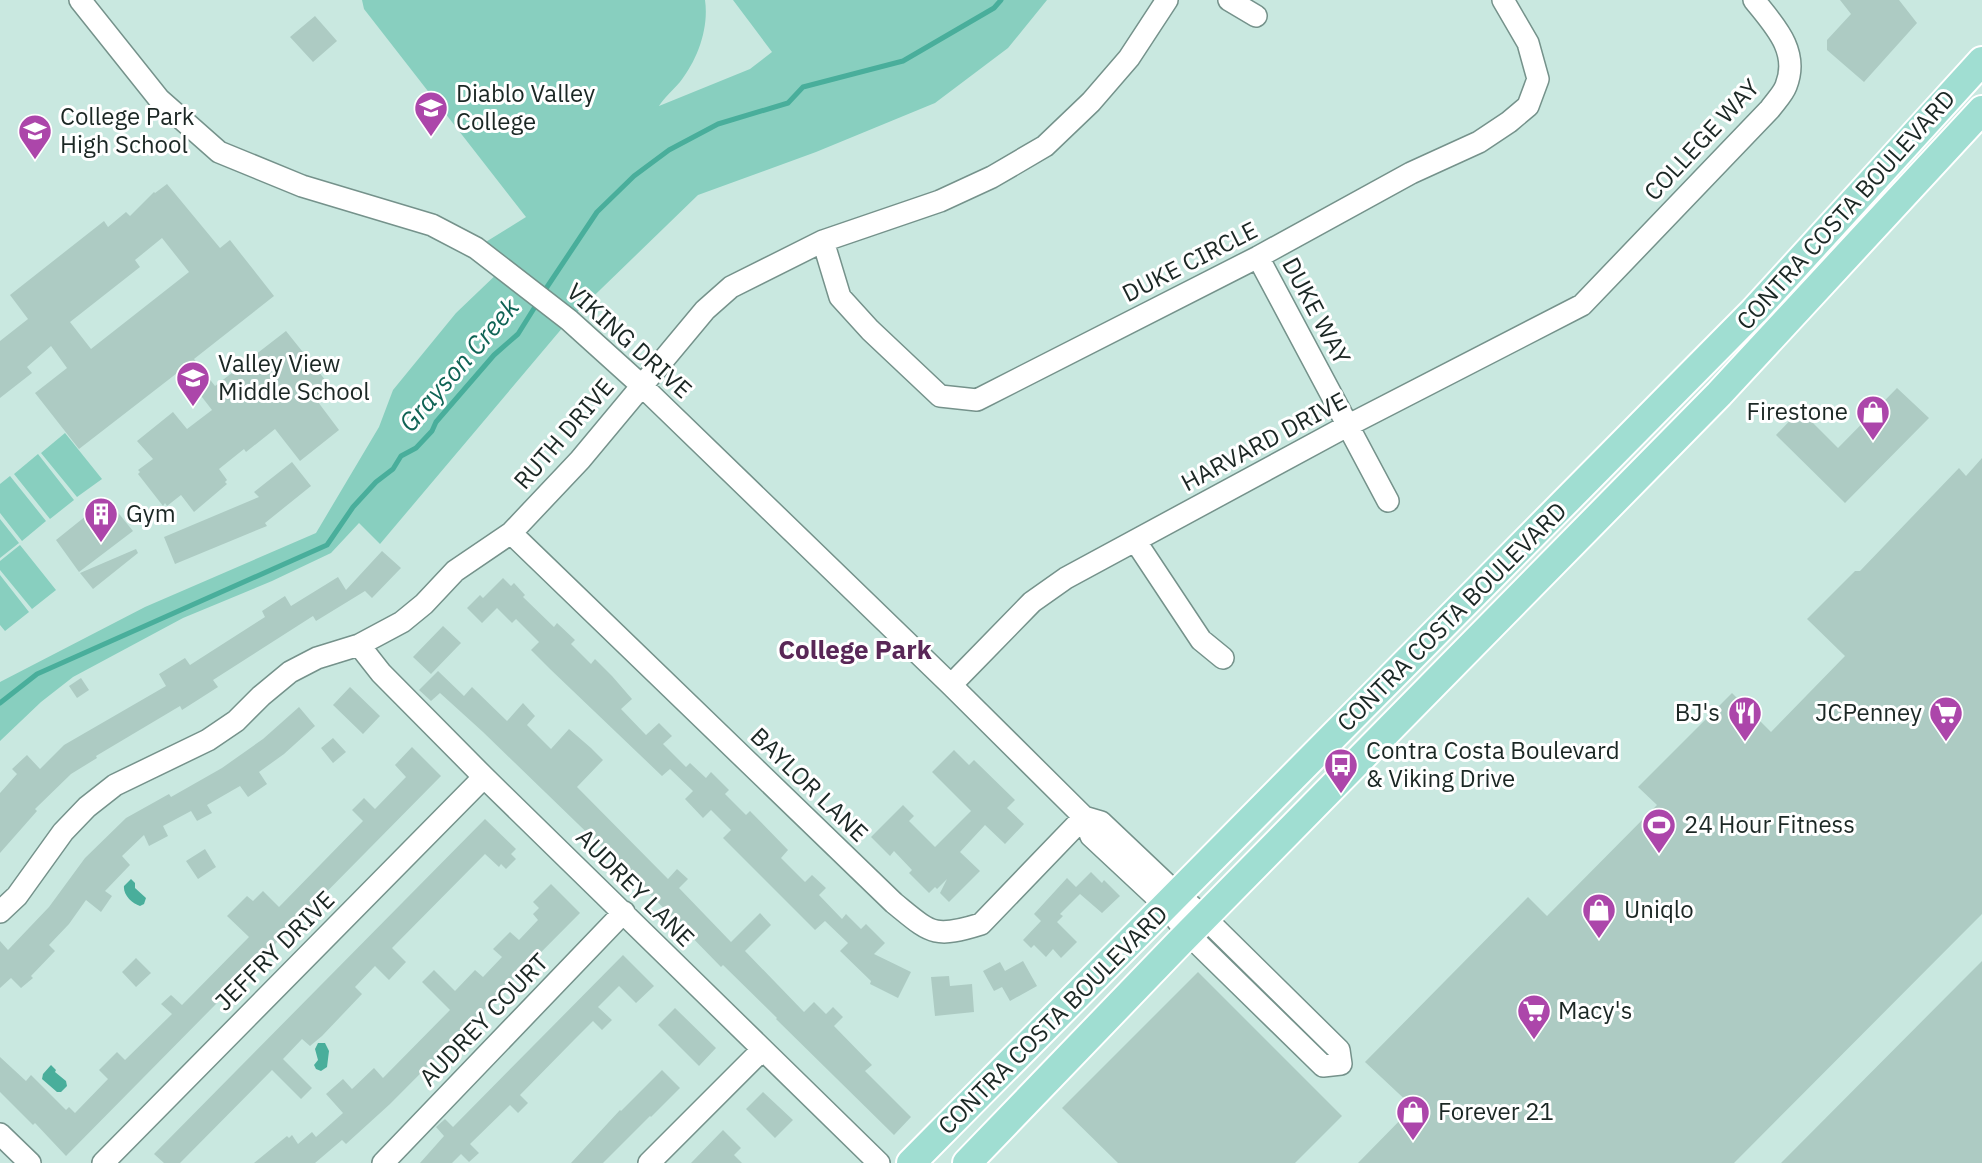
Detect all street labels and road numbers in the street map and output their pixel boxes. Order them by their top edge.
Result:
street label: COLLEGE WAY [1637,72,1766,207]
street label: CONTRA COSTA BOULEVARD [1729,83,1962,336]
street label: DUKE CIRCLE [1116,213,1263,309]
street label: DUKE WAY [1275,251,1358,370]
street label: VIKING DRIVE [560,275,699,405]
street label: RUTH DRIVE [506,371,620,496]
street label: HARVARD DRIVE [1175,384,1352,498]
street label: CONTRA COSTA BOULEVARD [1330,495,1573,738]
street label: BAYLOR LANE [744,720,875,849]
street label: AUDREY LANE [570,821,702,953]
street label: JEFFRY DRIVE [207,883,341,1017]
street label: CONTRA COSTA BOULEVARD [931,898,1174,1141]
street label: AUDREY COURT [412,946,555,1092]

